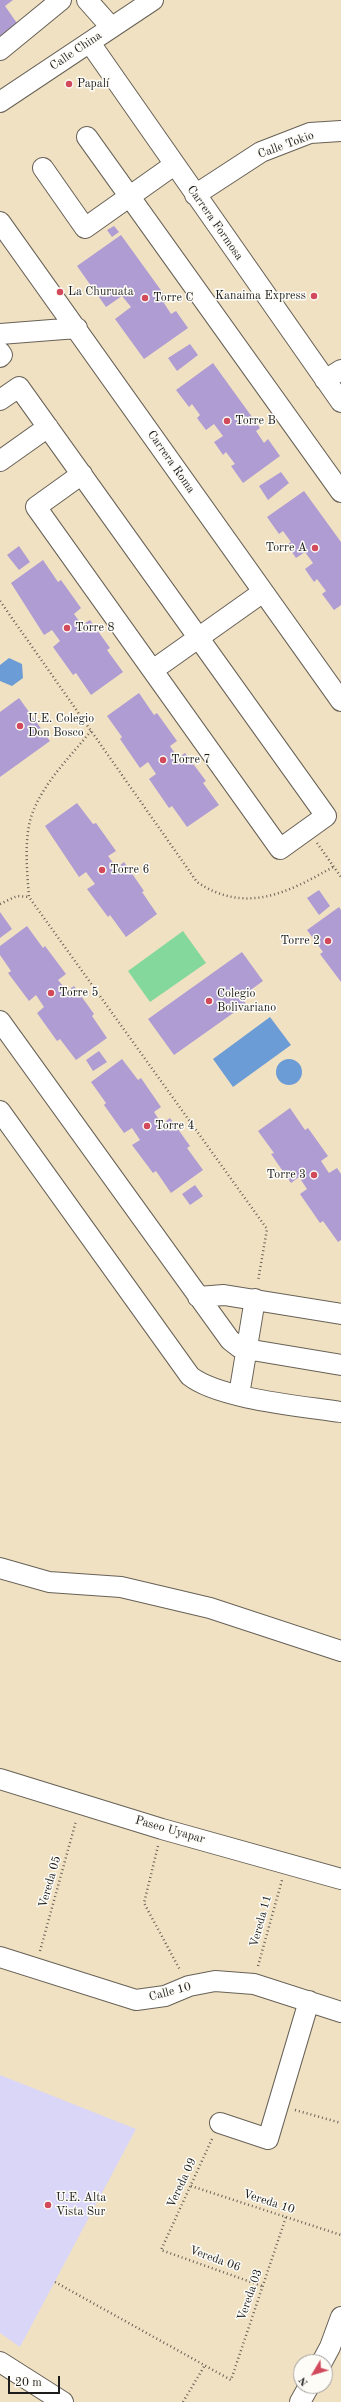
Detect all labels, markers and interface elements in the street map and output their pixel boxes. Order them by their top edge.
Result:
street label: Calle China [47,28,105,74]
place label: Papalí [77,77,109,91]
marker: Papalí [64,79,74,89]
street label: Calle Tokio [256,128,316,162]
street label: Carrera Formosa [184,183,246,263]
place label: La Churuata [68,285,134,299]
marker: La Churuata [55,287,65,297]
place label: Kanaima Express [215,289,306,303]
place label: Torre C [153,291,193,305]
marker: Kanaima Express [309,291,319,301]
marker: Torre C [140,293,150,303]
place label: Torre B [235,414,276,428]
marker: Torre B [222,416,232,426]
street label: Carrera Roma [144,428,198,496]
place label: Torre A [265,541,307,555]
marker: Torre A [310,543,320,553]
place label: Torre 8 [75,621,114,635]
marker: Torre 8 [62,623,72,633]
place label: U.E. Colegio Don Bosco [28,712,94,740]
marker: U.E. Colegio Don Bosco [15,721,25,731]
place label: Torre 7 [171,753,210,767]
marker: Torre 7 [158,755,168,765]
place label: Torre 6 [110,863,149,877]
marker: Torre 6 [97,865,107,875]
place label: Torre 2 [281,934,320,948]
marker: Torre 2 [323,936,333,946]
place label: Torre 5 [59,986,98,1000]
place label: Colegio Bolivariano [217,987,276,1015]
marker: Torre 5 [46,988,56,998]
marker: Colegio Bolivariano [204,996,214,1006]
place label: Torre 4 [155,1119,194,1133]
marker: Torre 4 [142,1121,152,1131]
place label: Torre 3 [267,1168,306,1182]
marker: Torre 3 [309,1170,319,1180]
street label: Paseo Uyapar [133,1813,207,1847]
street label: Vereda 05 [36,1854,64,1910]
street label: Vereda 11 [247,1893,275,1949]
street label: Calle 10 [147,1979,193,2005]
street label: Vereda 09 [164,2156,200,2210]
street label: Vereda 10 [241,2187,297,2217]
place label: U.E. Alta Vista Sur [56,2191,106,2219]
marker: U.E. Alta Vista Sur [43,2200,53,2210]
street label: Vereda 06 [187,2243,243,2275]
street label: Vereda 03 [234,2267,266,2323]
north arrow [293,2354,333,2394]
scale bar [10,2368,62,2394]
text: N [297,2374,311,2388]
text: 20 m [15,2377,42,2389]

